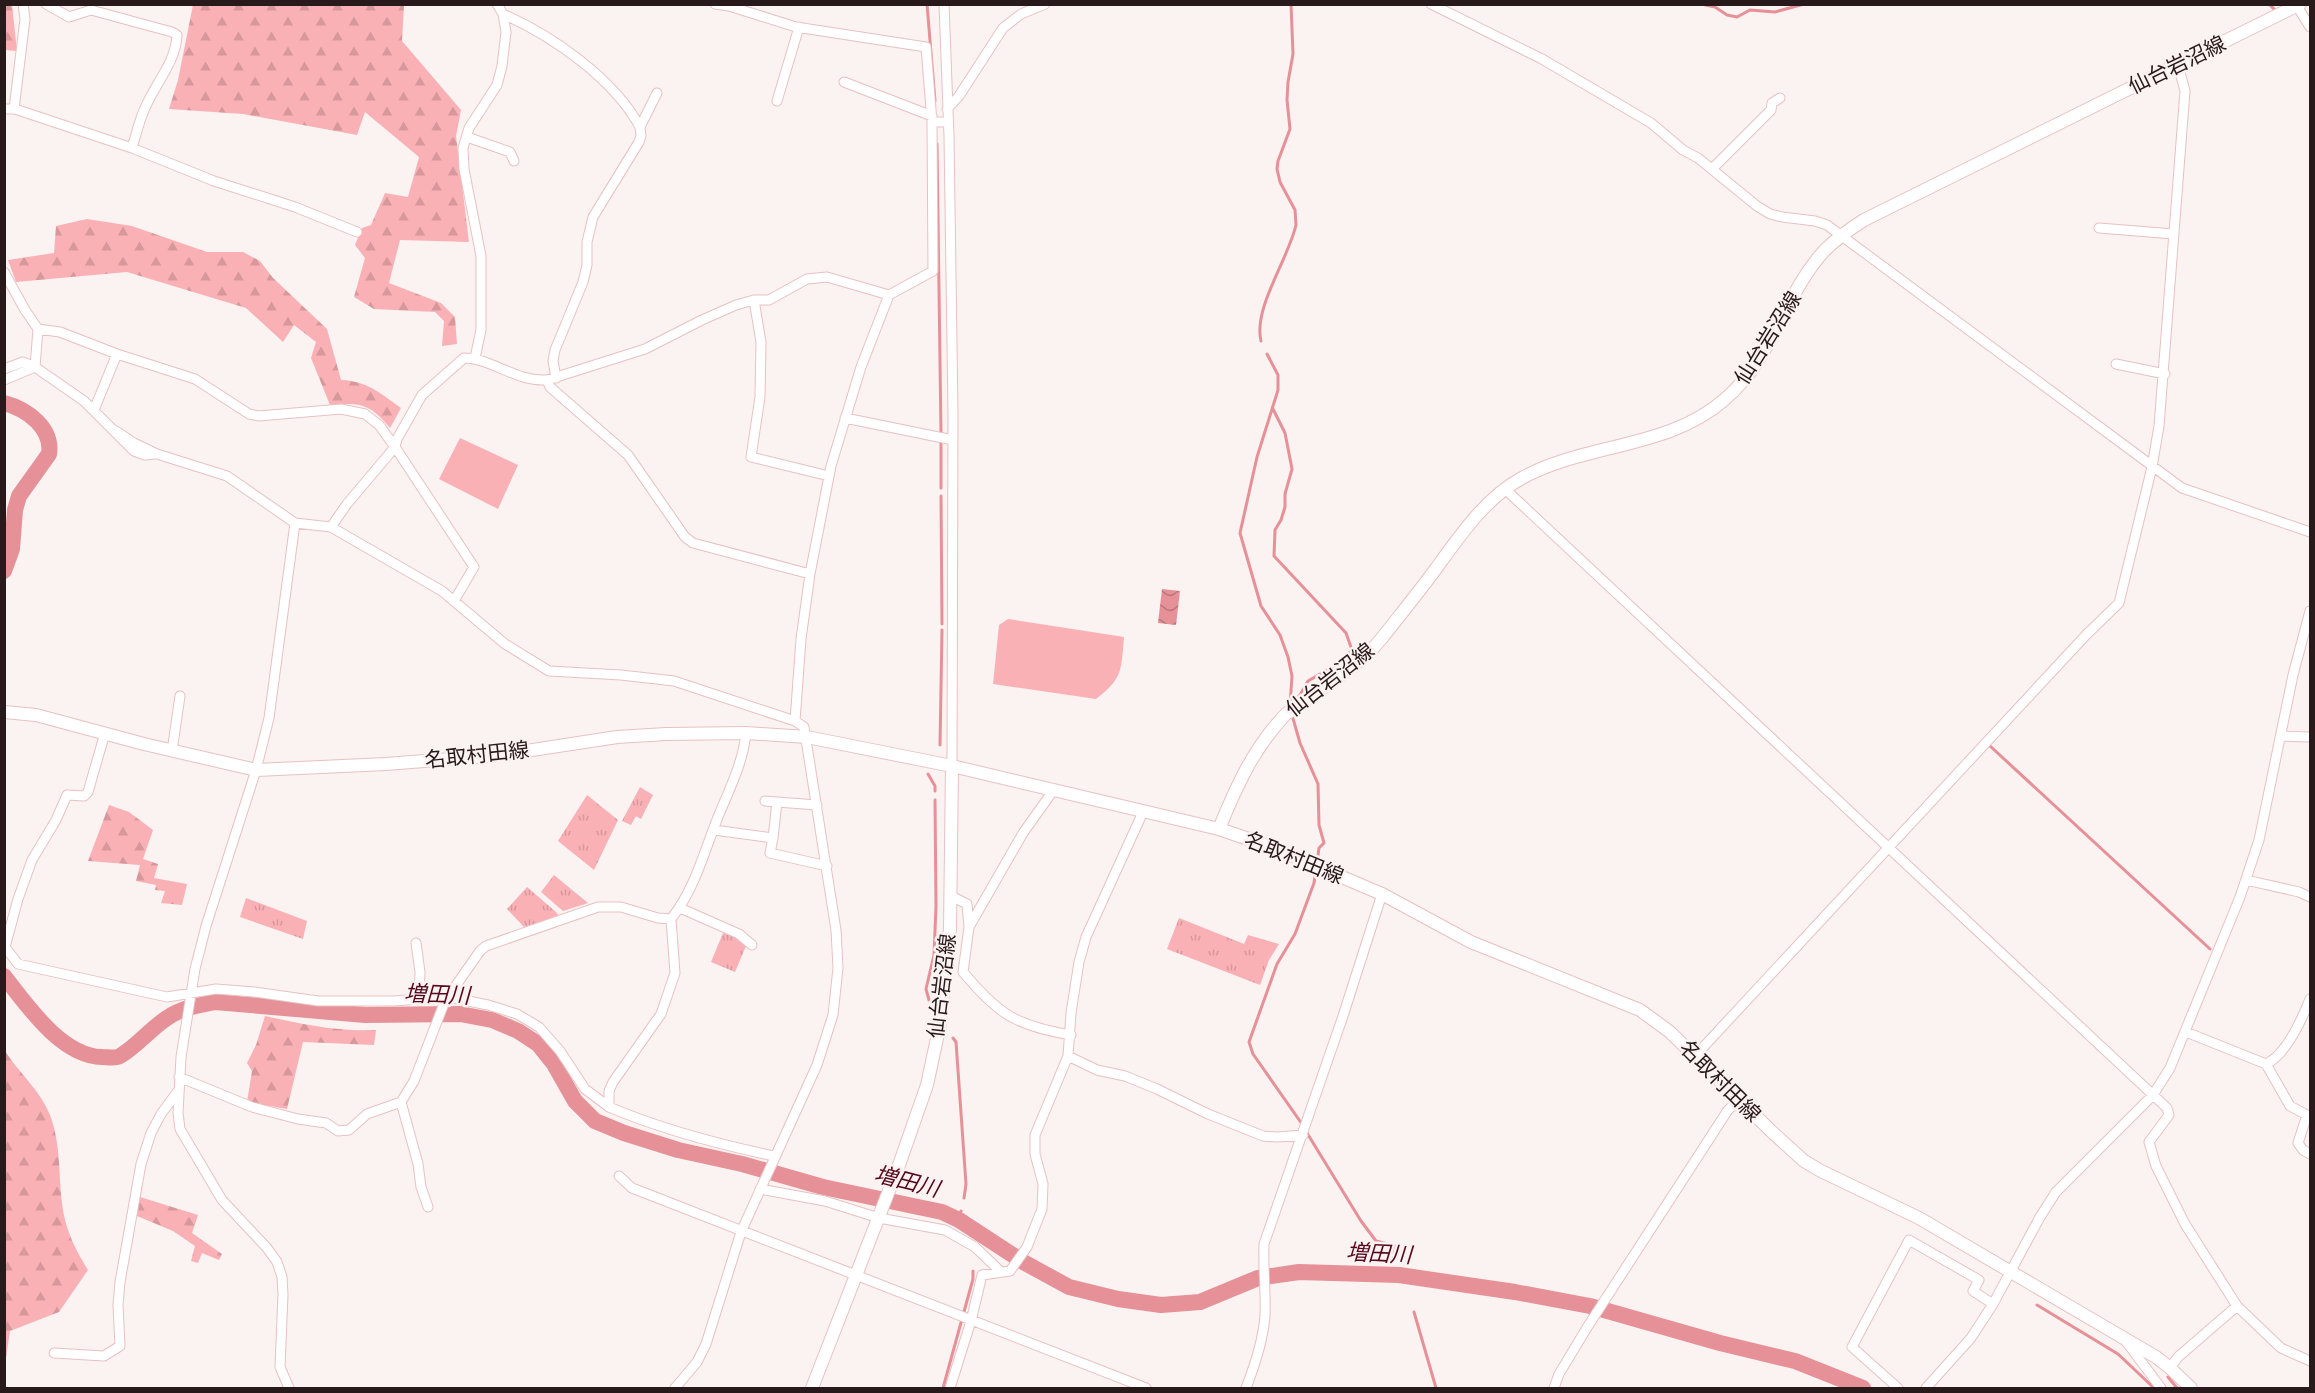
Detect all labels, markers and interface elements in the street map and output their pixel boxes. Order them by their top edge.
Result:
street label: 仙台岩沼線 [2125,31,2229,99]
street label: 仙台岩沼線 [1730,287,1806,389]
street label: 仙台岩沼線 [1281,638,1379,722]
street label: 名取村田線 [424,738,530,772]
street label: 名取村田線 [1241,827,1347,889]
street label: 仙台岩沼線 [924,932,960,1040]
water label: 増田川 [404,981,472,1008]
street label: 名取村田線 [1674,1035,1766,1127]
water label: 増田川 [872,1161,944,1202]
water label: 増田川 [1345,1239,1415,1268]

